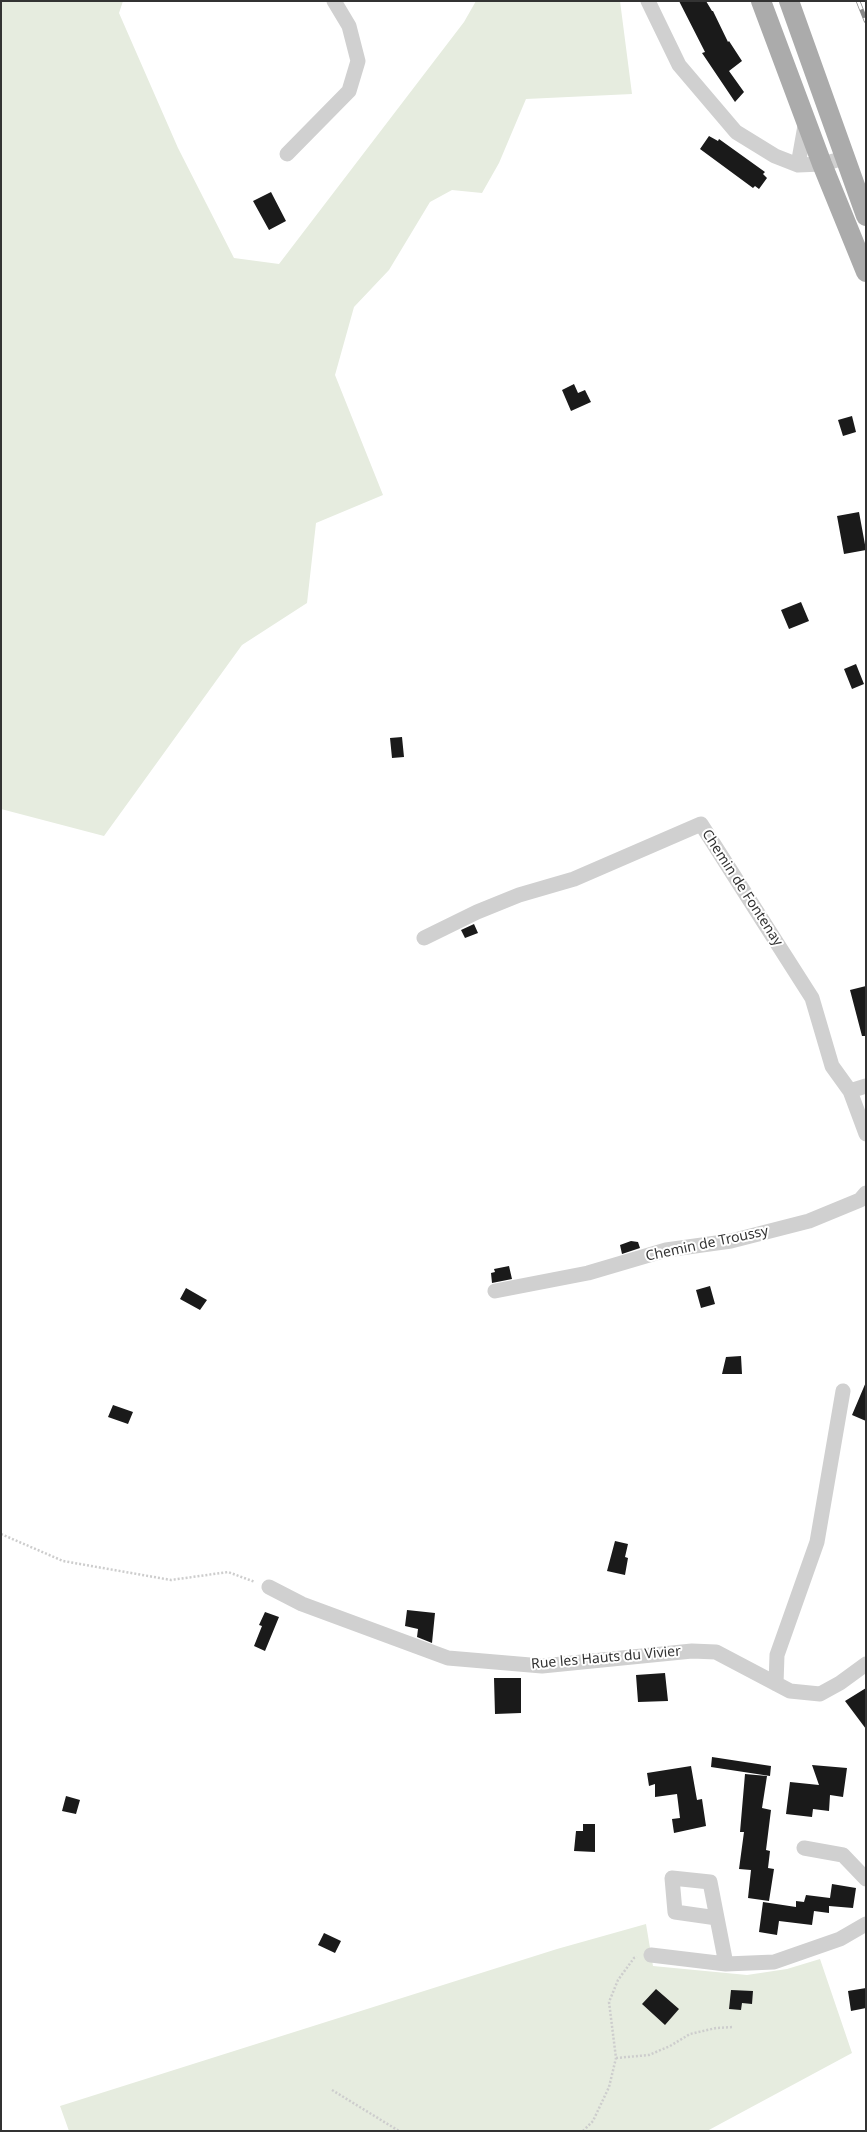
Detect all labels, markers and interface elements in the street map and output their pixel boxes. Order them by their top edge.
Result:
street label: Chemin de Fontenay [698,827,786,949]
street label: Chemin de Troussy [644,1223,770,1265]
street label: Rue les Hauts du Vivier [530,1643,682,1673]

